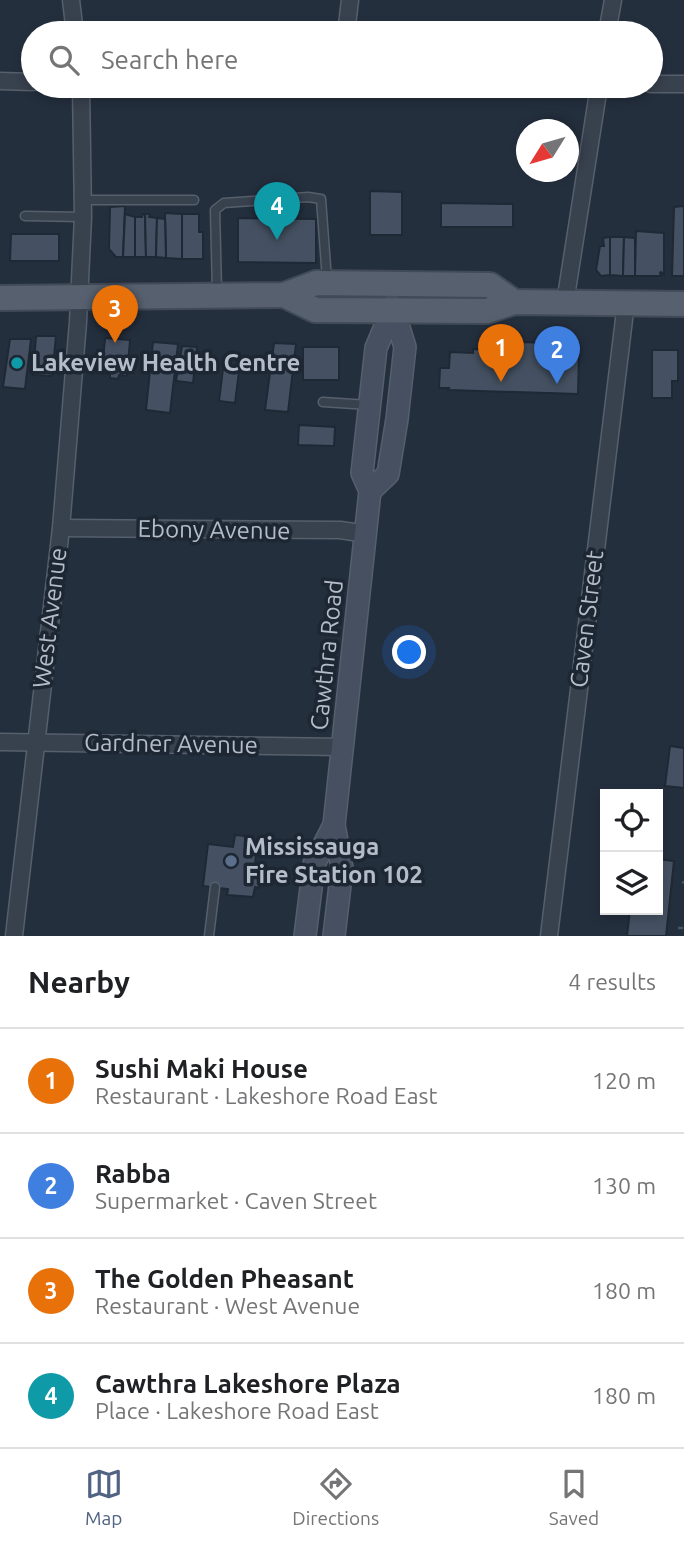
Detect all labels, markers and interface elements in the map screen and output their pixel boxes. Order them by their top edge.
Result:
search box [21,21,663,98]
icon: search [45,41,83,79]
text: Search here [101,45,238,74]
north arrow [516,119,579,182]
pin: 4 [254,182,300,240]
pin: 3 [92,285,138,343]
pin: 1 [478,324,524,382]
pin: 2 [534,326,580,384]
place label: Lakeview Health Centre [31,349,300,376]
marker: Lakeview Health Centre [9,355,25,371]
street label: Ebony Avenue [137,515,291,544]
street label: West Avenue [27,546,72,690]
street label: Caven Street [565,548,608,689]
street label: Cawthra Road [305,578,348,731]
your location [392,635,426,669]
street label: Gardner Avenue [84,728,258,759]
map controls [600,789,663,915]
button: locate [600,789,663,852]
place label: Mississauga Fire Station 102 [245,833,423,888]
button: layers [600,852,663,915]
marker: Mississauga Fire Station 102 [223,853,239,869]
text: Nearby [28,965,130,999]
text: 4 results [568,969,656,994]
text: Sushi Maki House [95,1054,308,1083]
text: 1 [45,1068,57,1093]
text: 120 m [592,1068,656,1093]
text: Restaurant · Lakeshore Road East [95,1083,438,1108]
text: Rabba [95,1159,171,1188]
text: 2 [45,1173,57,1198]
text: 130 m [592,1173,656,1198]
text: Supermarket · Caven Street [95,1188,377,1213]
text: The Golden Pheasant [95,1264,354,1293]
text: 3 [45,1278,57,1303]
text: 180 m [592,1278,656,1303]
text: Restaurant · West Avenue [95,1293,360,1318]
text: Cawthra Lakeshore Plaza [95,1369,401,1398]
text: 4 [45,1383,57,1408]
text: 180 m [592,1383,656,1408]
text: Place · Lakeshore Road East [95,1398,379,1423]
tab: Map [85,1465,123,1529]
tab: Directions [292,1465,379,1529]
tab: Saved [549,1465,599,1529]

